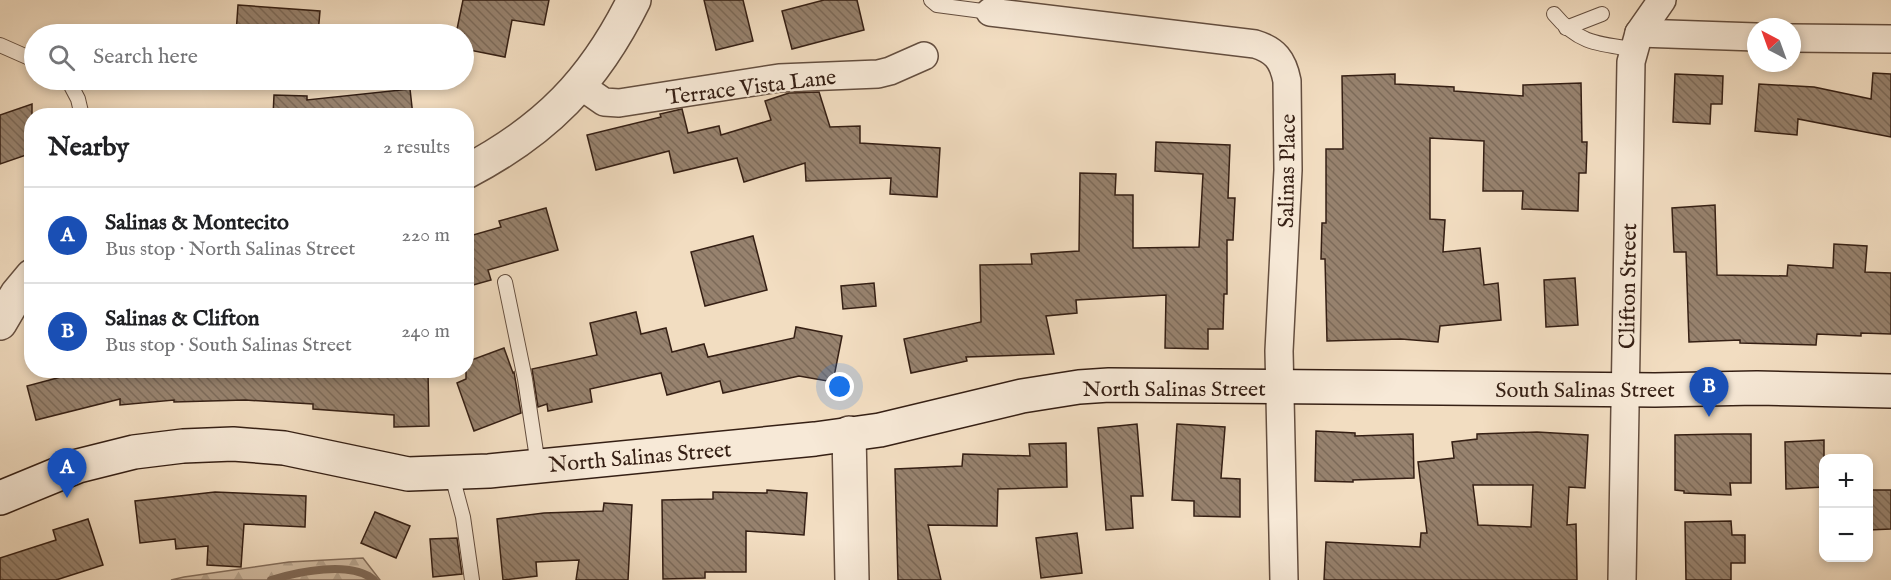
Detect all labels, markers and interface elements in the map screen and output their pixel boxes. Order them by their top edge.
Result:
north arrow [1747,18,1801,72]
search box [24,24,474,90]
icon: search [45,41,78,74]
text: Search here [93,43,198,71]
street label: Terrace Vista Lane [665,64,838,112]
street label: Salinas Place [1273,114,1303,228]
text: Nearby [48,131,129,164]
text: 2 results [383,135,450,160]
text: Salinas & Montecito [105,209,289,237]
street label: Clifton Street [1614,222,1644,349]
text: A [61,223,74,248]
text: 220 m [402,223,450,248]
text: Bus stop · North Salinas Street [105,237,355,262]
text: Salinas & Clifton [105,305,259,333]
text: B [61,319,74,344]
text: 240 m [401,319,450,344]
text: Bus stop · South Salinas Street [105,333,352,358]
pin: B [1690,368,1728,417]
your location [825,372,854,401]
street label: North Salinas Street [1082,376,1266,404]
street label: South Salinas Street [1495,377,1675,405]
street label: North Salinas Street [548,436,733,480]
pin: A [48,448,86,498]
map controls [1819,454,1873,562]
button: + [1819,454,1873,508]
button: − [1819,508,1873,562]

